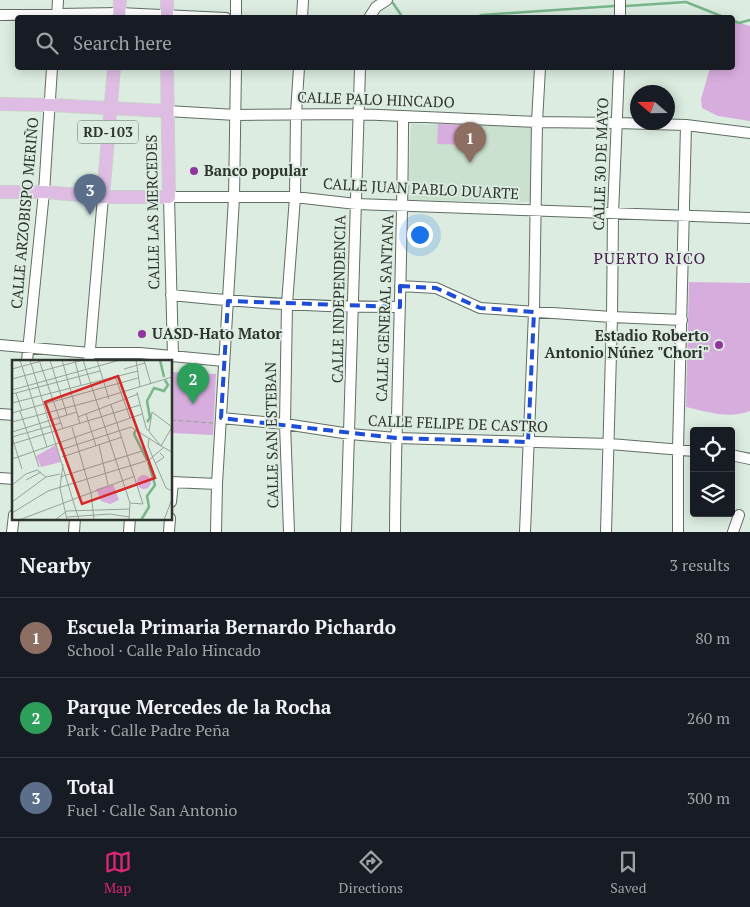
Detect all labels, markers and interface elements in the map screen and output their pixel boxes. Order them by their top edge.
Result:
search box [15,15,735,70]
icon: search [33,29,61,57]
text: Search here [73,30,172,55]
north arrow [630,85,675,130]
street label: CALLE PALO HINCADO [297,86,455,112]
street label: CALLE 30 DE MAYO [588,97,612,231]
street label: CALLE ARZOBISPO MERIÑO [6,116,42,310]
road number: RD-103 [78,120,138,144]
pin: 1 [454,122,486,163]
street label: CALLE LAS MERCEDES [141,134,163,290]
place label: Banco popular [204,160,309,180]
marker: Banco popular [188,165,200,177]
street label: CALLE JUAN PABLO DUARTE [323,173,520,203]
pin: 3 [74,174,106,215]
street label: CALLE GENERAL SANTANA [371,213,397,402]
street label: CALLE INDEPENDENCIA [327,214,349,383]
your location [407,222,433,248]
district label: PUERTO RICO [594,247,706,269]
place label: UASD-Hato Mator [152,323,282,343]
place label: Estadio Roberto Antonio Núñez "Chori" [545,325,709,362]
marker: UASD-Hato Mator [136,328,148,340]
marker: Estadio Roberto Antonio Núñez "Chori" [713,339,725,351]
inset map [12,360,172,520]
street label: CALLE SAN ESTEBAN [260,362,282,508]
pin: 2 [177,363,209,404]
street label: CALLE FELIPE DE CASTRO [368,410,548,436]
map controls [690,427,735,517]
button: locate [690,427,735,472]
button: layers [690,472,735,517]
text: Nearby [20,551,91,579]
text: 3 results [670,554,730,576]
text: Escuela Primaria Bernardo Pichardo [67,614,396,639]
text: 1 [31,627,41,649]
text: 80 m [695,627,730,649]
text: School · Calle Palo Hincado [67,639,261,661]
text: Parque Mercedes de la Rocha [67,694,331,719]
text: 2 [31,707,41,729]
text: 260 m [687,707,730,729]
text: Park · Calle Padre Peña [67,719,230,741]
text: Total [67,774,114,799]
text: 3 [31,787,41,809]
text: 300 m [687,787,730,809]
text: Fuel · Calle San Antonio [67,799,237,821]
tab: Map [104,848,132,897]
tab: Directions [339,848,403,897]
tab: Saved [610,848,646,897]

